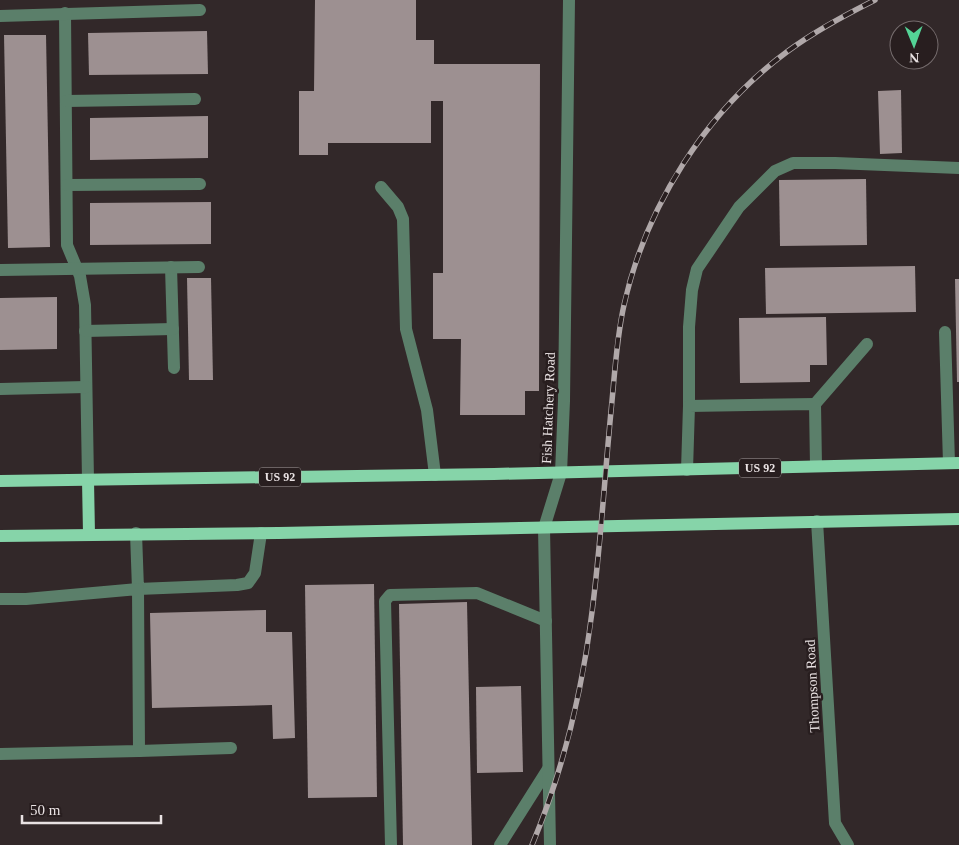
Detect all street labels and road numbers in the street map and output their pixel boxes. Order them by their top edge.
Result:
street label: Fish Hatchery Road [539,352,558,464]
road number: US 92 [739,458,781,478]
road number: US 92 [259,468,301,487]
street label: Thompson Road [803,639,822,733]

